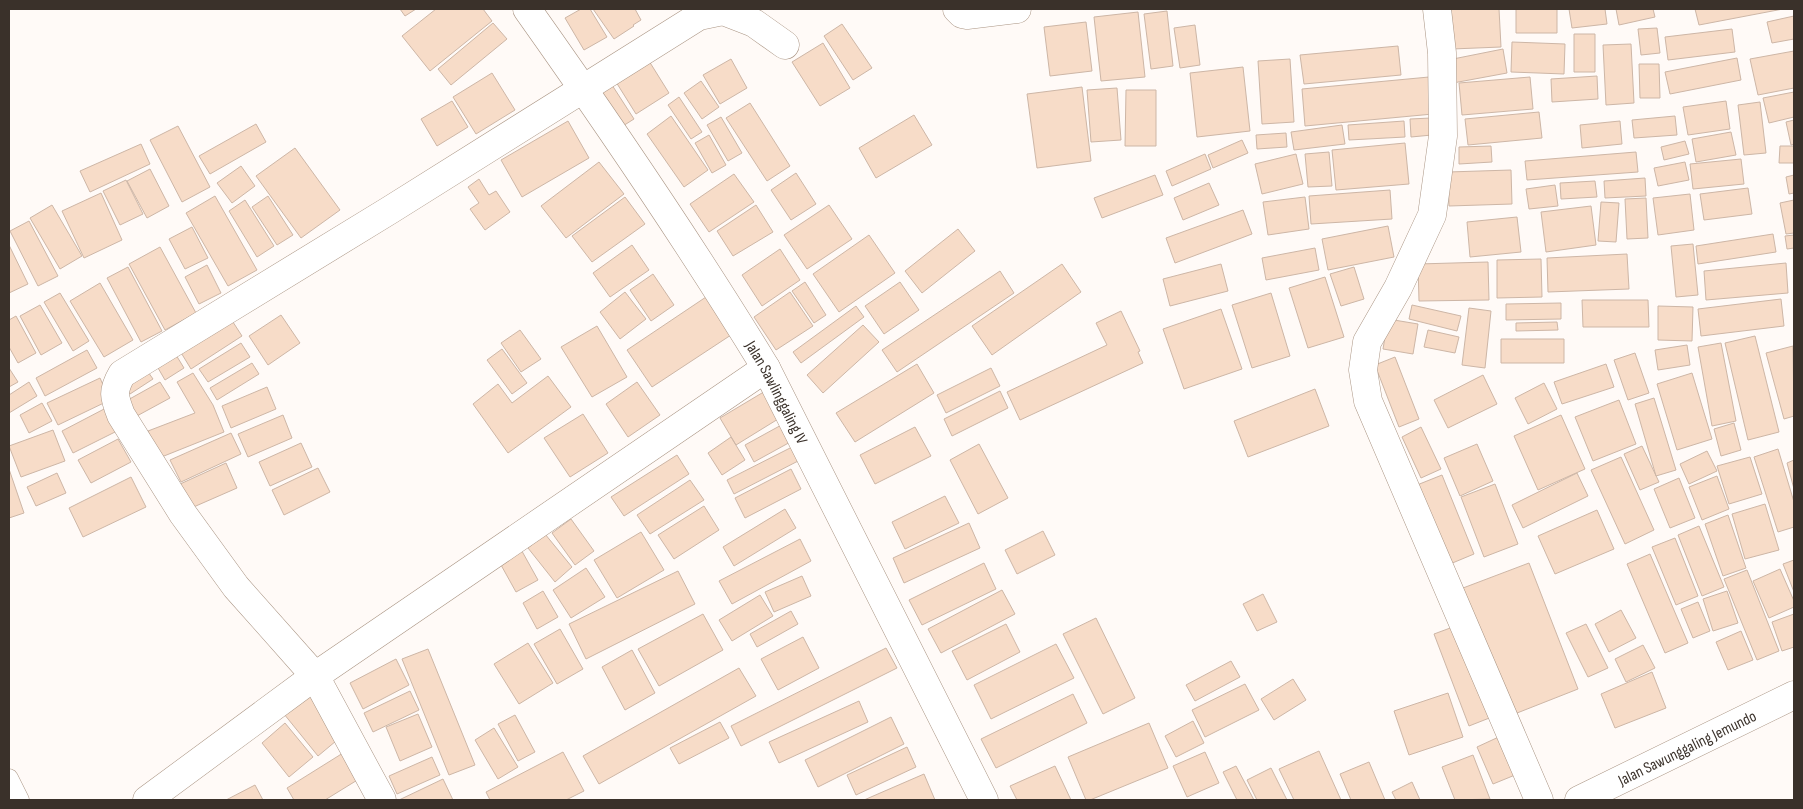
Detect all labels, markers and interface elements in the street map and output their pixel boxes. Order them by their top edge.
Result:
street label: Jalan Sawlinggaling IV [740,337,811,449]
street label: Jalan Sawunggaling Jemundo [1614,707,1760,791]

